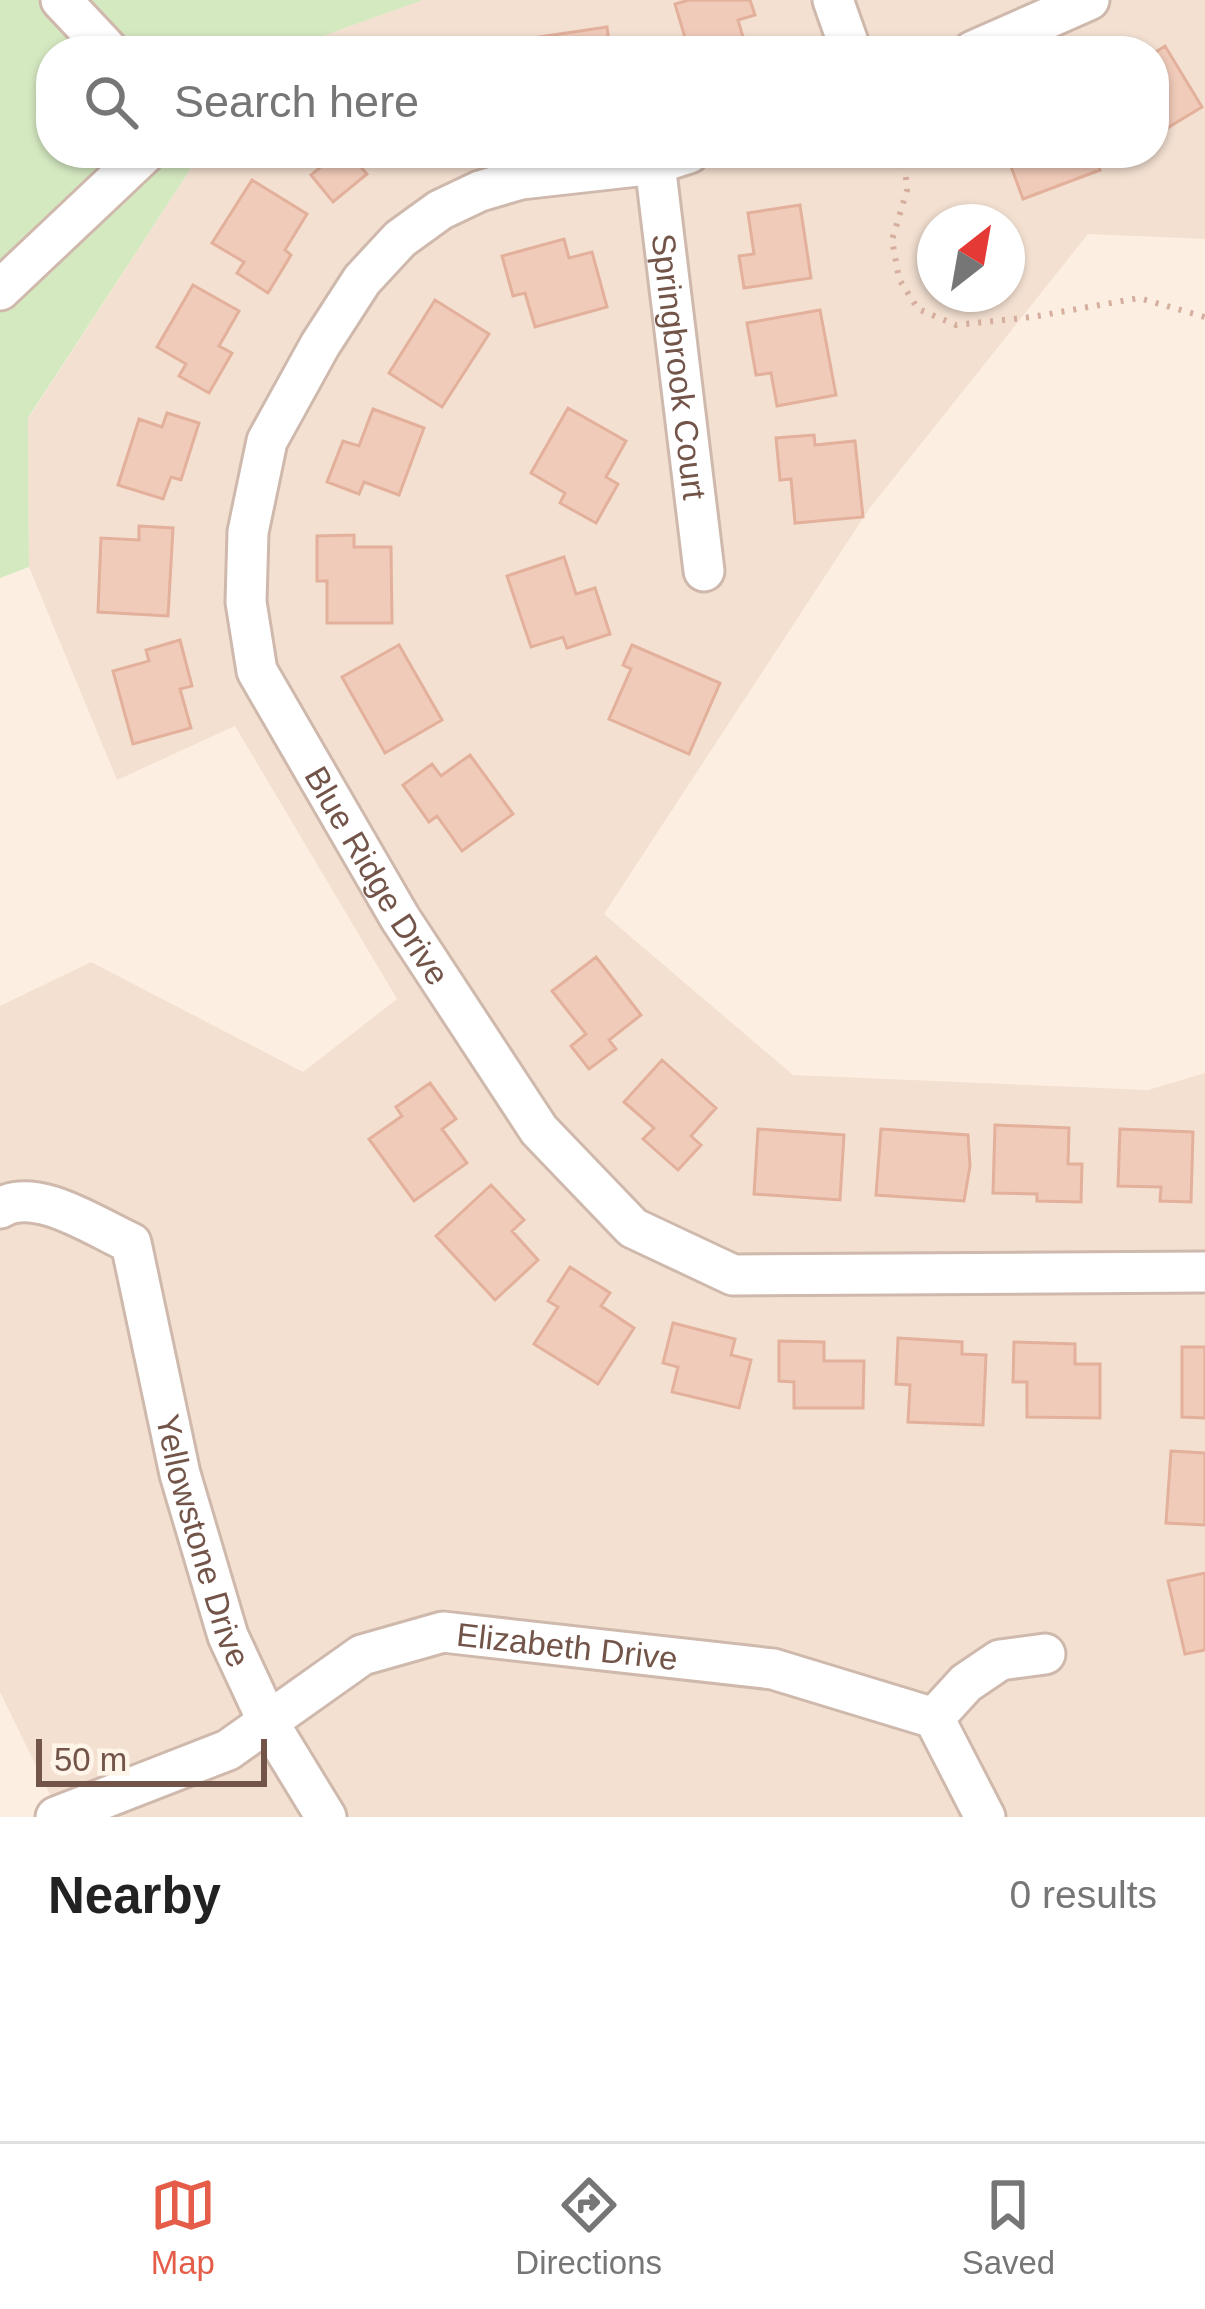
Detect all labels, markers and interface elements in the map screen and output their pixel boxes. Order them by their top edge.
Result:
search box [36,36,1169,168]
icon: search [78,69,144,135]
text: Search here [174,76,419,127]
north arrow [917,204,1025,312]
street label: Springbrook Court [645,231,713,502]
street label: Blue Ridge Drive [297,760,457,992]
street label: Yellowstone Drive [149,1411,258,1673]
street label: Elizabeth Drive [455,1616,680,1677]
scale bar [36,1733,267,1786]
text: 50 m [54,1741,127,1778]
text: Nearby [48,1867,221,1924]
text: 0 results [1010,1873,1157,1916]
tab: Map [150,2172,216,2282]
tab: Directions [515,2172,662,2282]
tab: Saved [962,2172,1055,2282]

